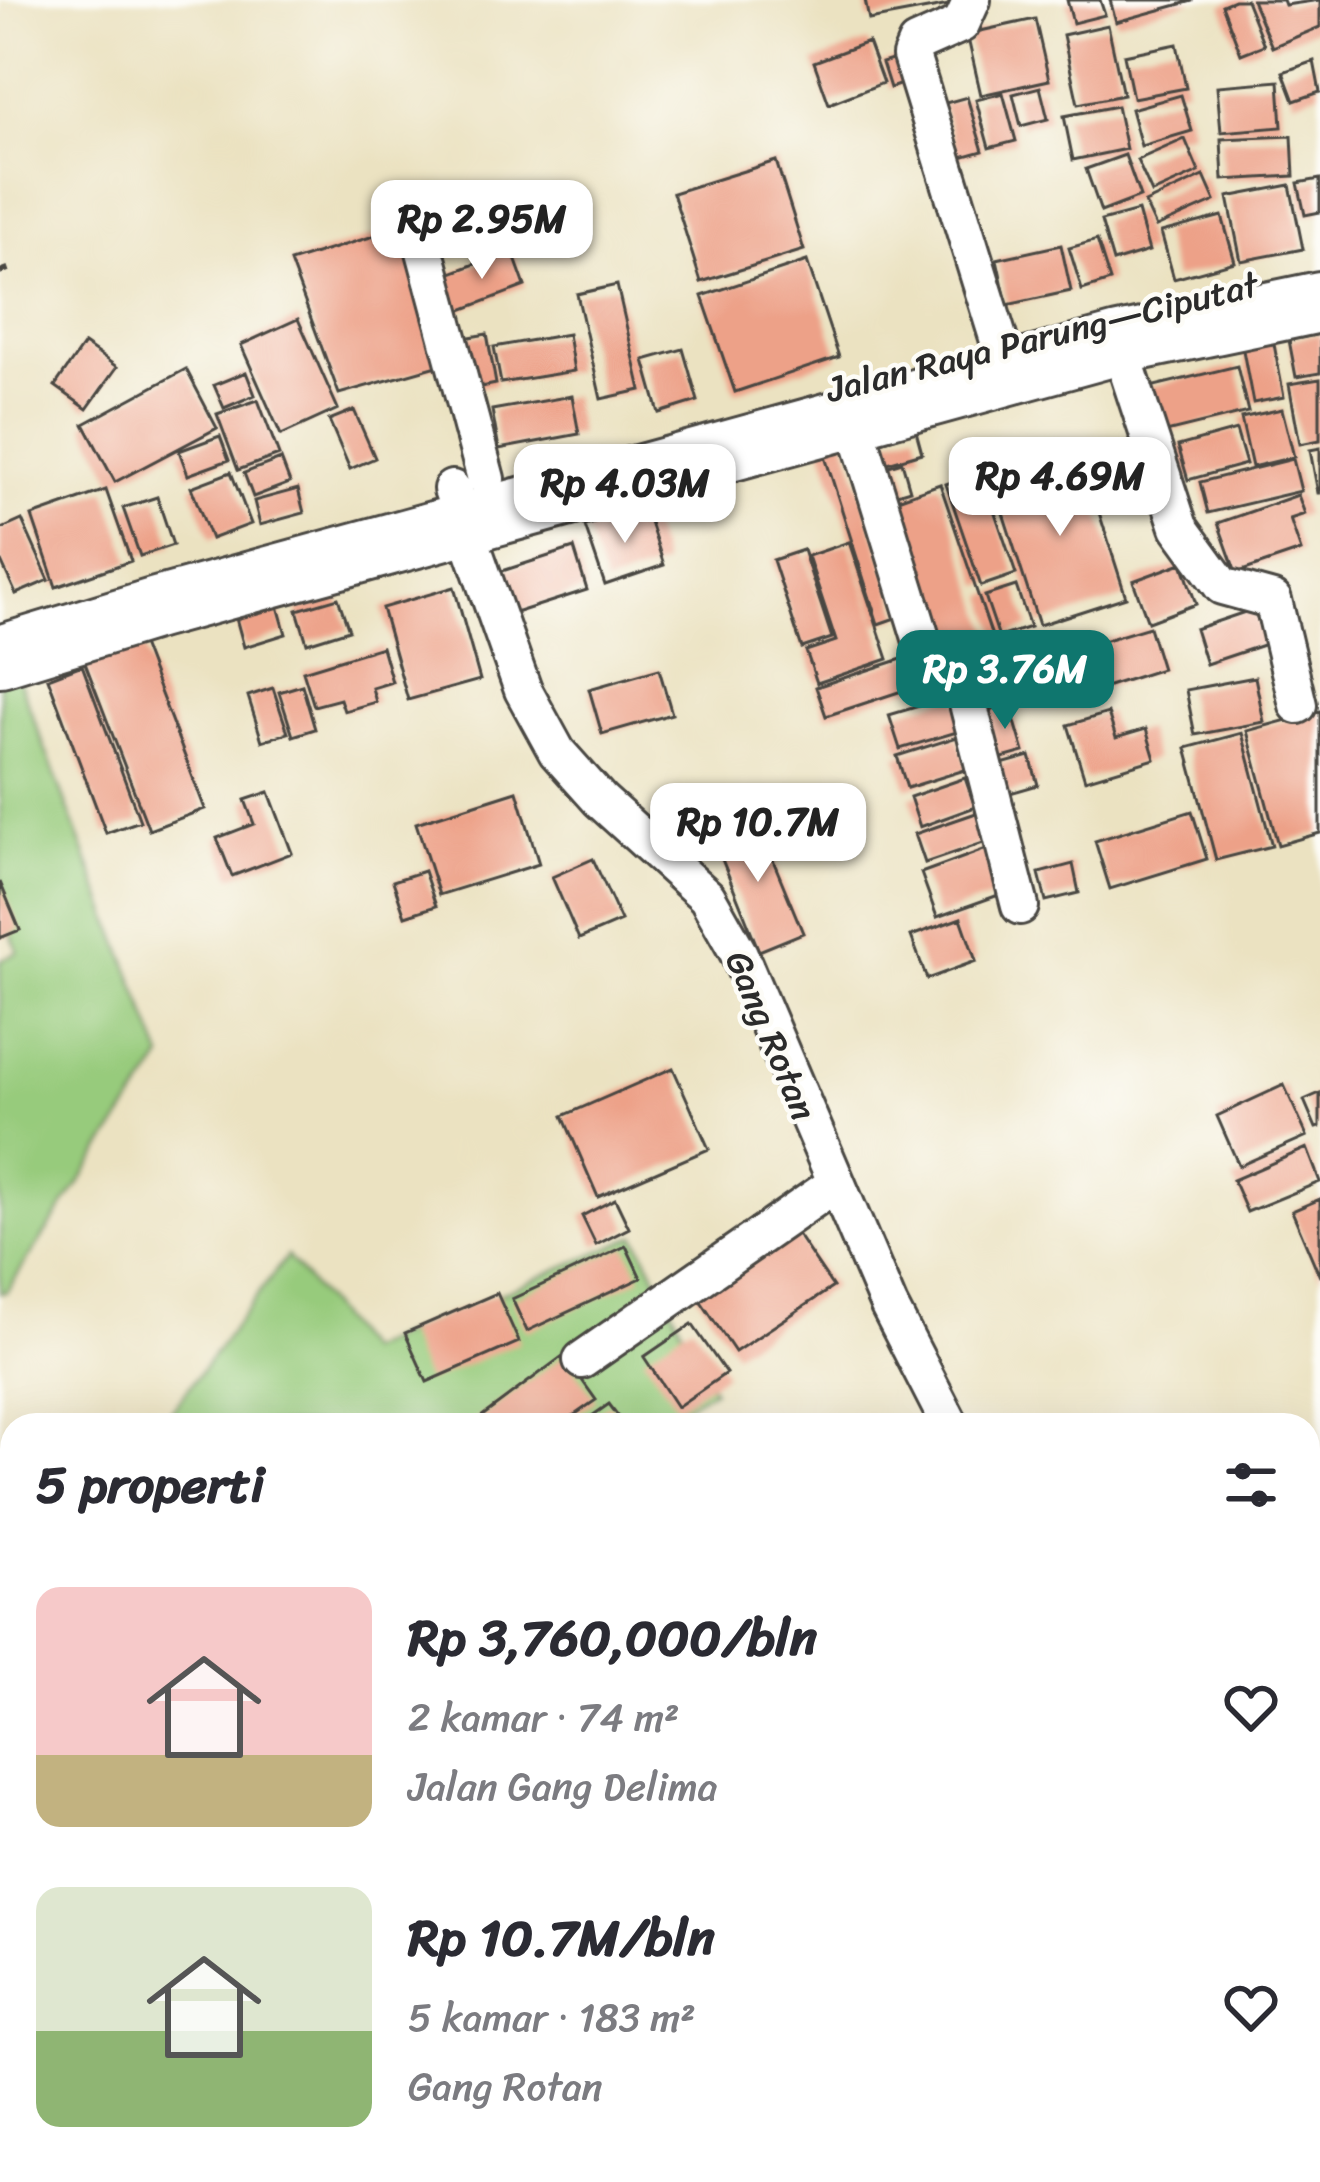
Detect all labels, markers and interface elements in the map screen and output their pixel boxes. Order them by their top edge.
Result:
pin: Rp 2.95M [358,180,606,282]
text: Rp 2.95M [398,184,566,253]
street label: Jalan Raya Parung—Ciputat [818,252,1266,422]
pin: Rp 4.69M [936,437,1184,539]
text: Rp 4.69M [976,441,1144,510]
pin: Rp 4.03M [501,444,749,546]
text: Rp 4.03M [541,448,709,517]
pin: Rp 3.76M [881,630,1129,732]
text: Rp 3.76M [923,634,1087,703]
pin: Rp 10.7M [634,783,882,885]
text: Rp 10.7M [677,787,839,856]
street label: Gang Rotan [707,940,836,1131]
text: 5 properti [36,1440,265,1530]
icon: filters [1218,1452,1284,1518]
text: Rp 3,760,000/bln [408,1593,817,1683]
icon: home [132,1635,276,1779]
icon: heart [1218,1674,1284,1740]
text: 2 kamar · 74 m² [408,1683,679,1752]
text: Jalan Gang Delima [408,1752,717,1821]
text: Rp 10.7M/bln [408,1893,715,1983]
icon: home [132,1935,276,2079]
icon: heart [1218,1974,1284,2040]
text: 5 kamar · 183 m² [408,1983,696,2052]
text: Gang Rotan [408,2052,603,2121]

